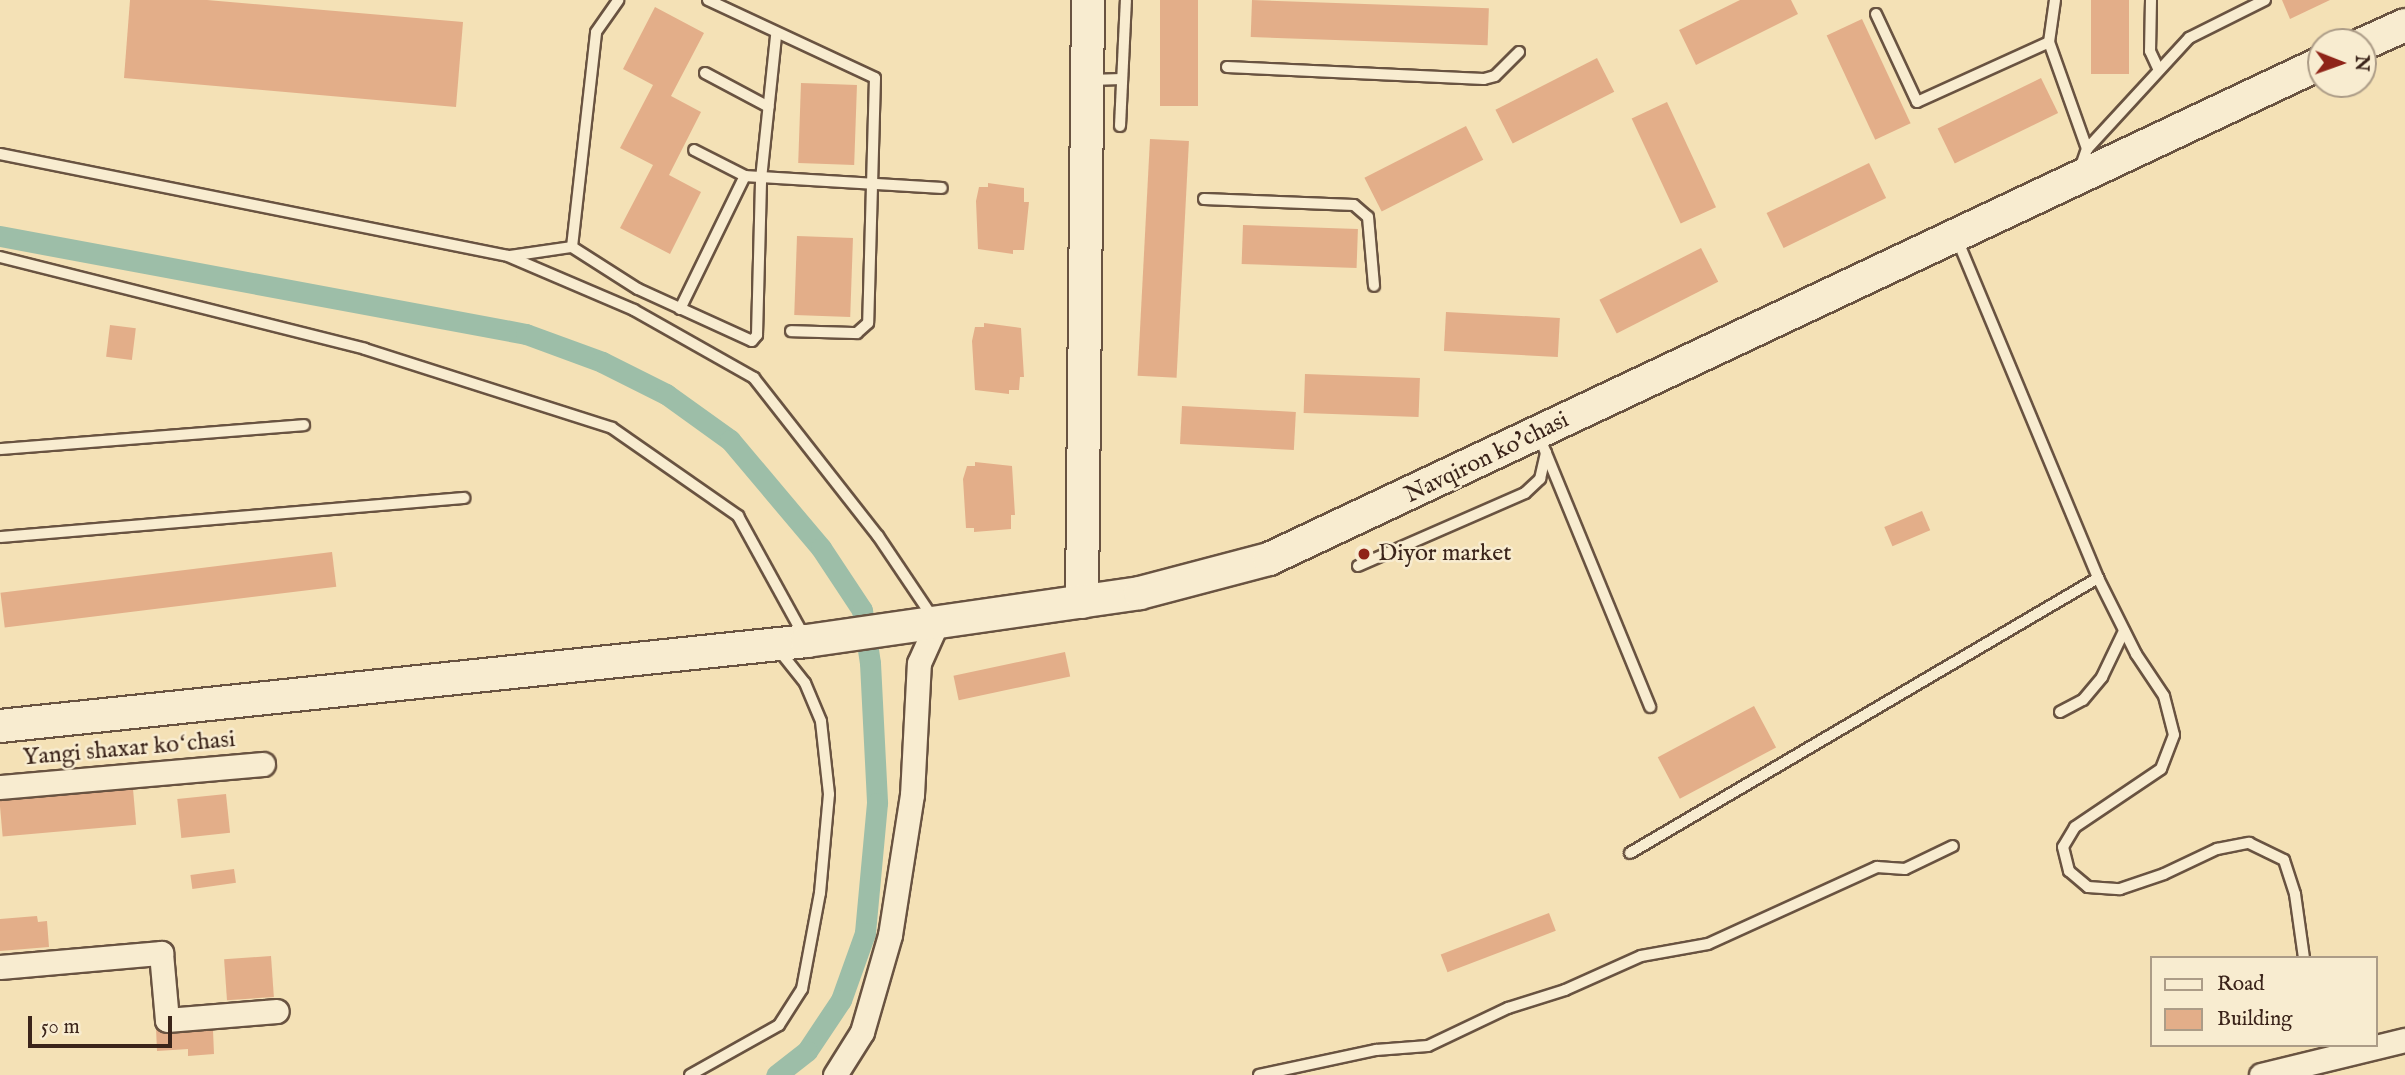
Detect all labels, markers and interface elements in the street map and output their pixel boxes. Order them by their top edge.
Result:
north arrow [2307,28,2377,98]
text: N [2349,55,2373,72]
street label: Navqiron ko'chasi [1400,406,1574,510]
place label: Diyor market [1378,540,1511,568]
marker: Diyor market [1356,546,1372,562]
street label: Yangi shaxar koʻchasi [22,725,236,773]
legend [2150,956,2377,1047]
text: Road [2217,971,2264,998]
scale bar [32,1002,175,1046]
text: Building [2217,1006,2292,1033]
text: 50 m [41,1014,80,1041]

